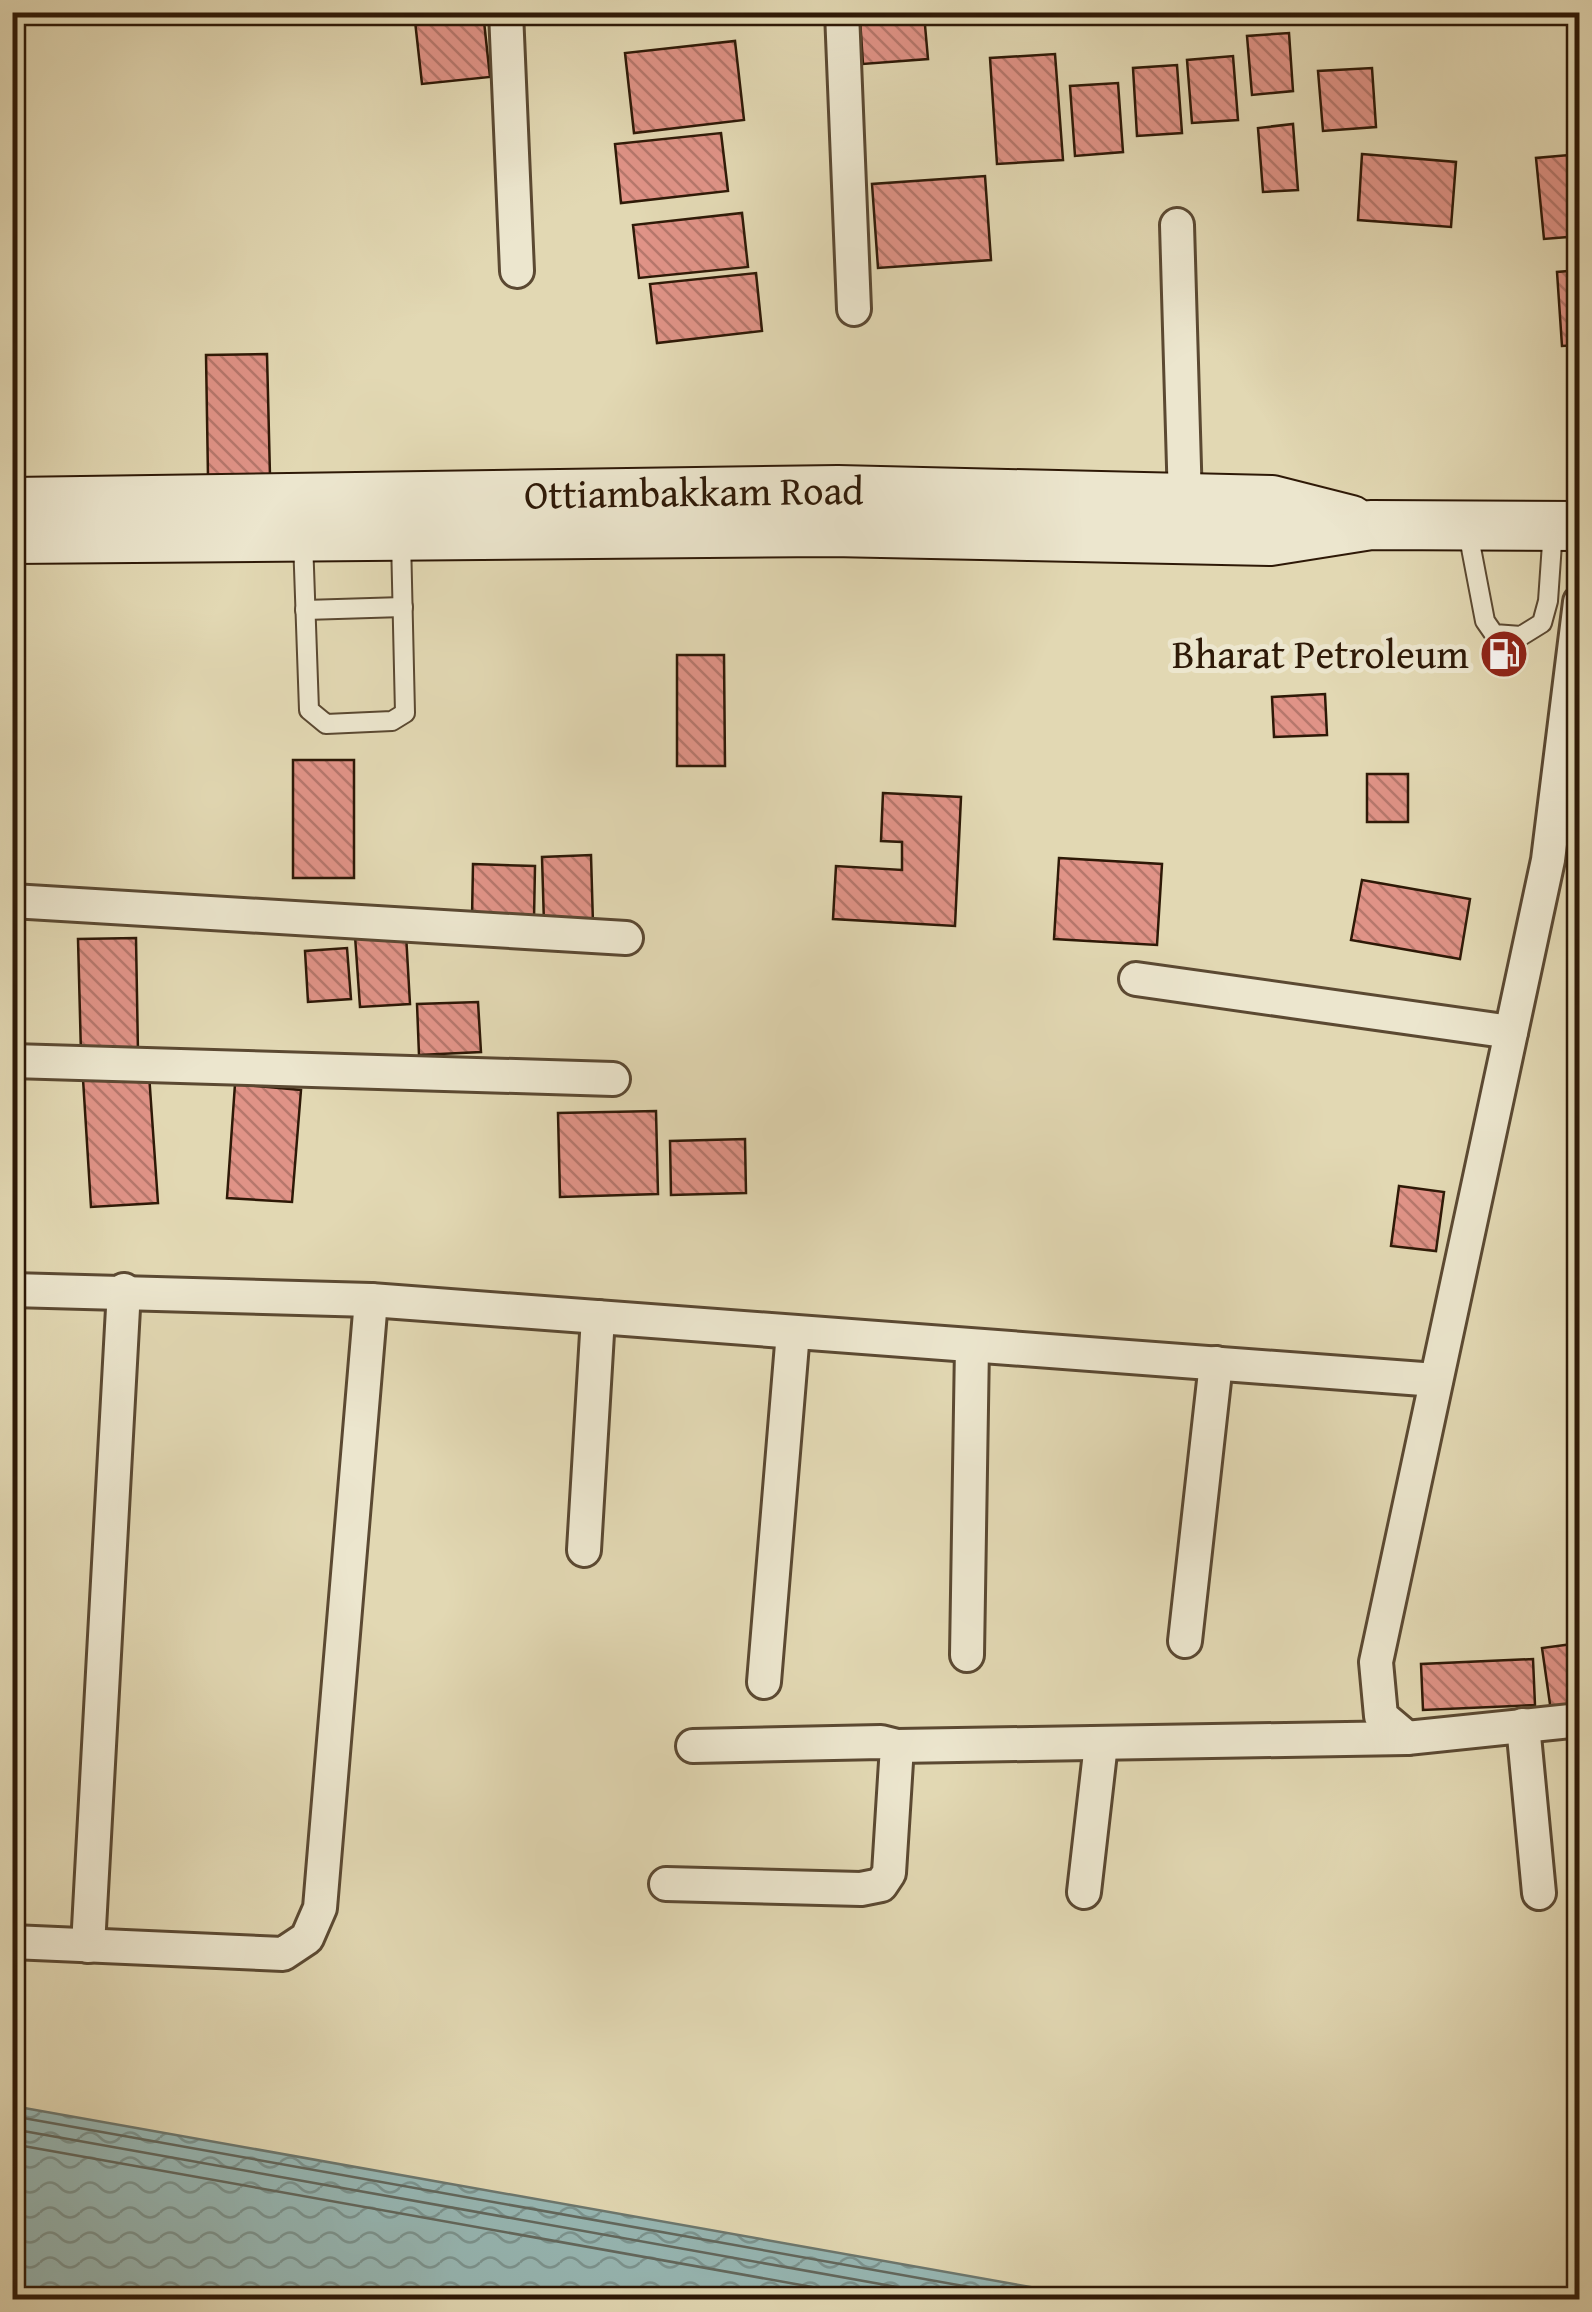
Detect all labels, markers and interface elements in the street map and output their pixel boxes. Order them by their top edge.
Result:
street label: Ottiambakkam Road [524,460,865,524]
place label: Bharat Petroleum [1172,624,1469,683]
fuel station icon: Bharat Petroleum [1478,628,1530,680]

